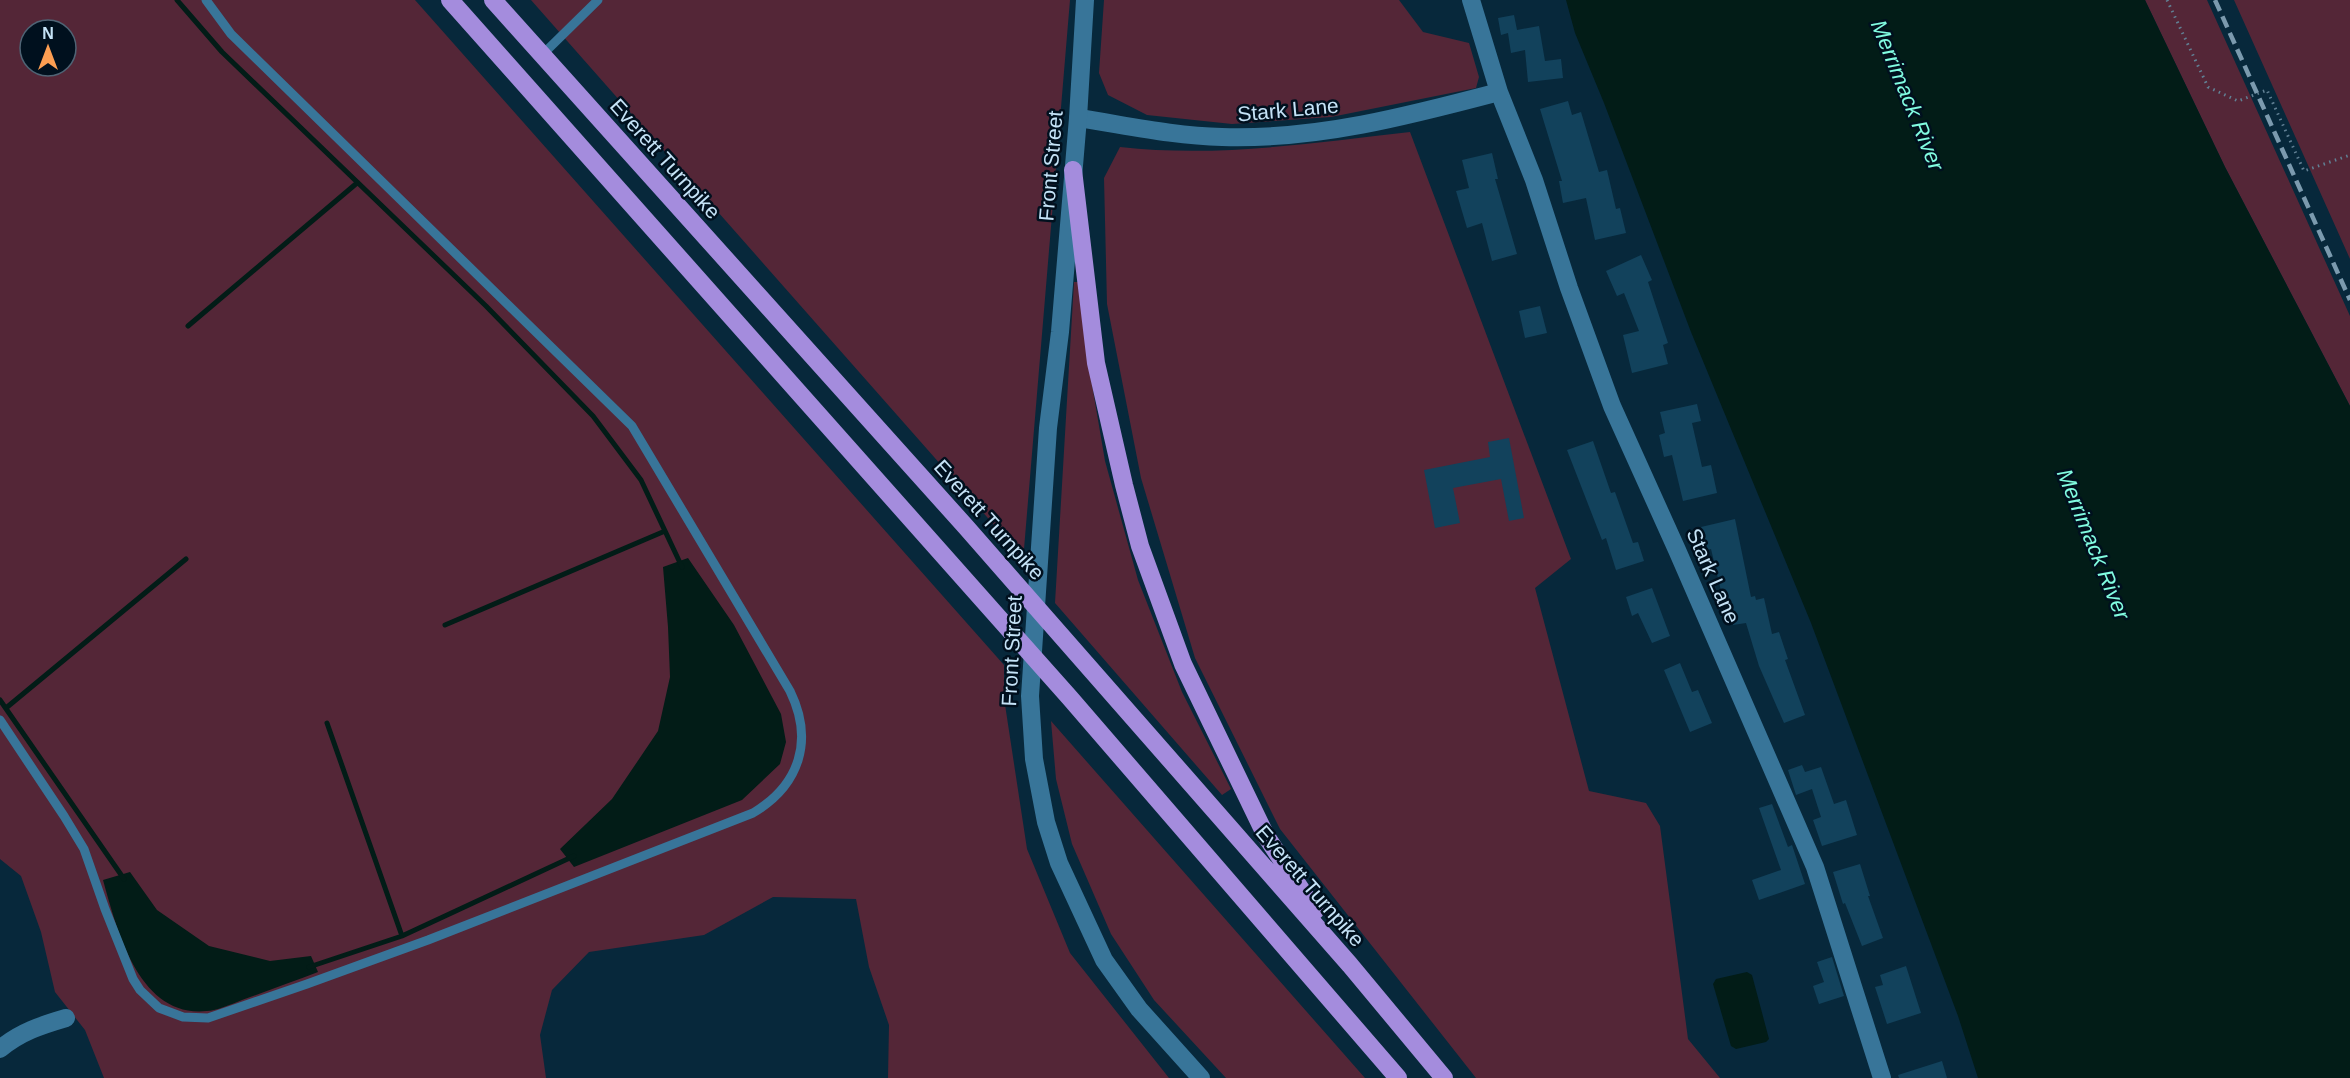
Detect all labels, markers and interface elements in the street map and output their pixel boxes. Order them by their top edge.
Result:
water label: Merrimack River [1866,16,1950,176]
north arrow [18,18,78,78]
text: N [42,25,54,42]
street label: Everett Turnpike [606,94,725,223]
street label: Stark Lane [1236,94,1340,125]
street label: Front Street [1034,110,1067,222]
street label: Everett Turnpike [930,455,1049,584]
water label: Merrimack River [2052,465,2136,625]
street label: Stark Lane [1682,525,1745,627]
street label: Front Street [997,595,1026,707]
street label: Everett Turnpike [1252,820,1369,951]

